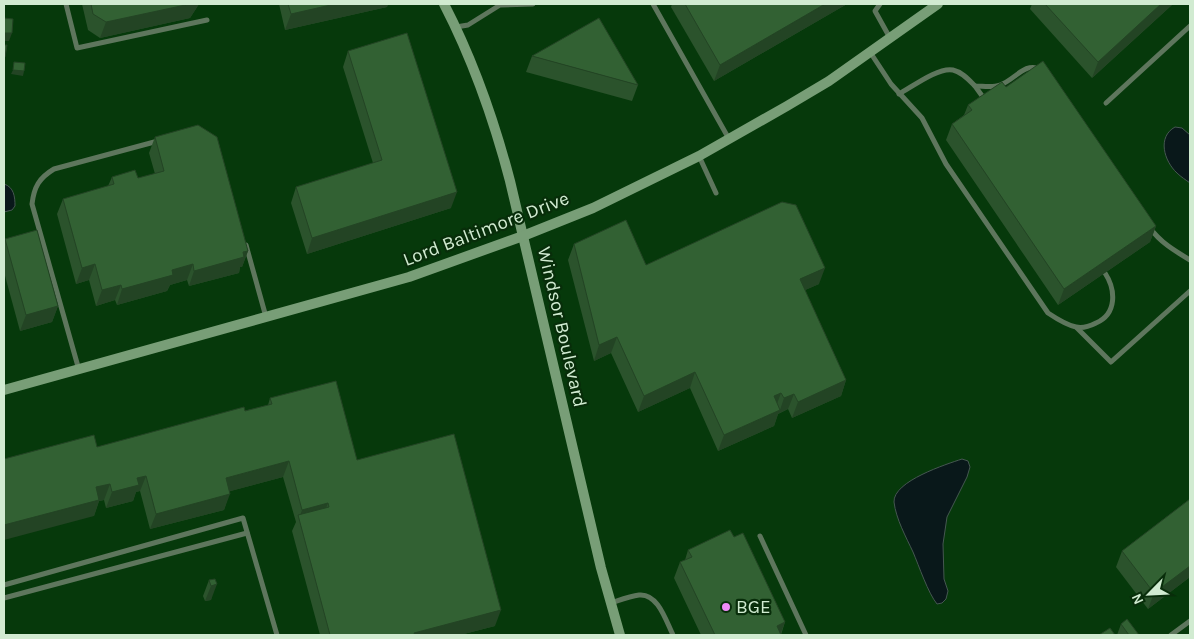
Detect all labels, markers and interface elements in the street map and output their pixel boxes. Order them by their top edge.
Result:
street label: Lord Baltimore Drive [400,187,572,271]
street label: Windsor Boulevard [533,245,591,409]
north arrow [1124,569,1174,619]
text: N [1128,591,1147,607]
place label: BGE [736,596,771,618]
marker: BGE [720,601,732,613]

